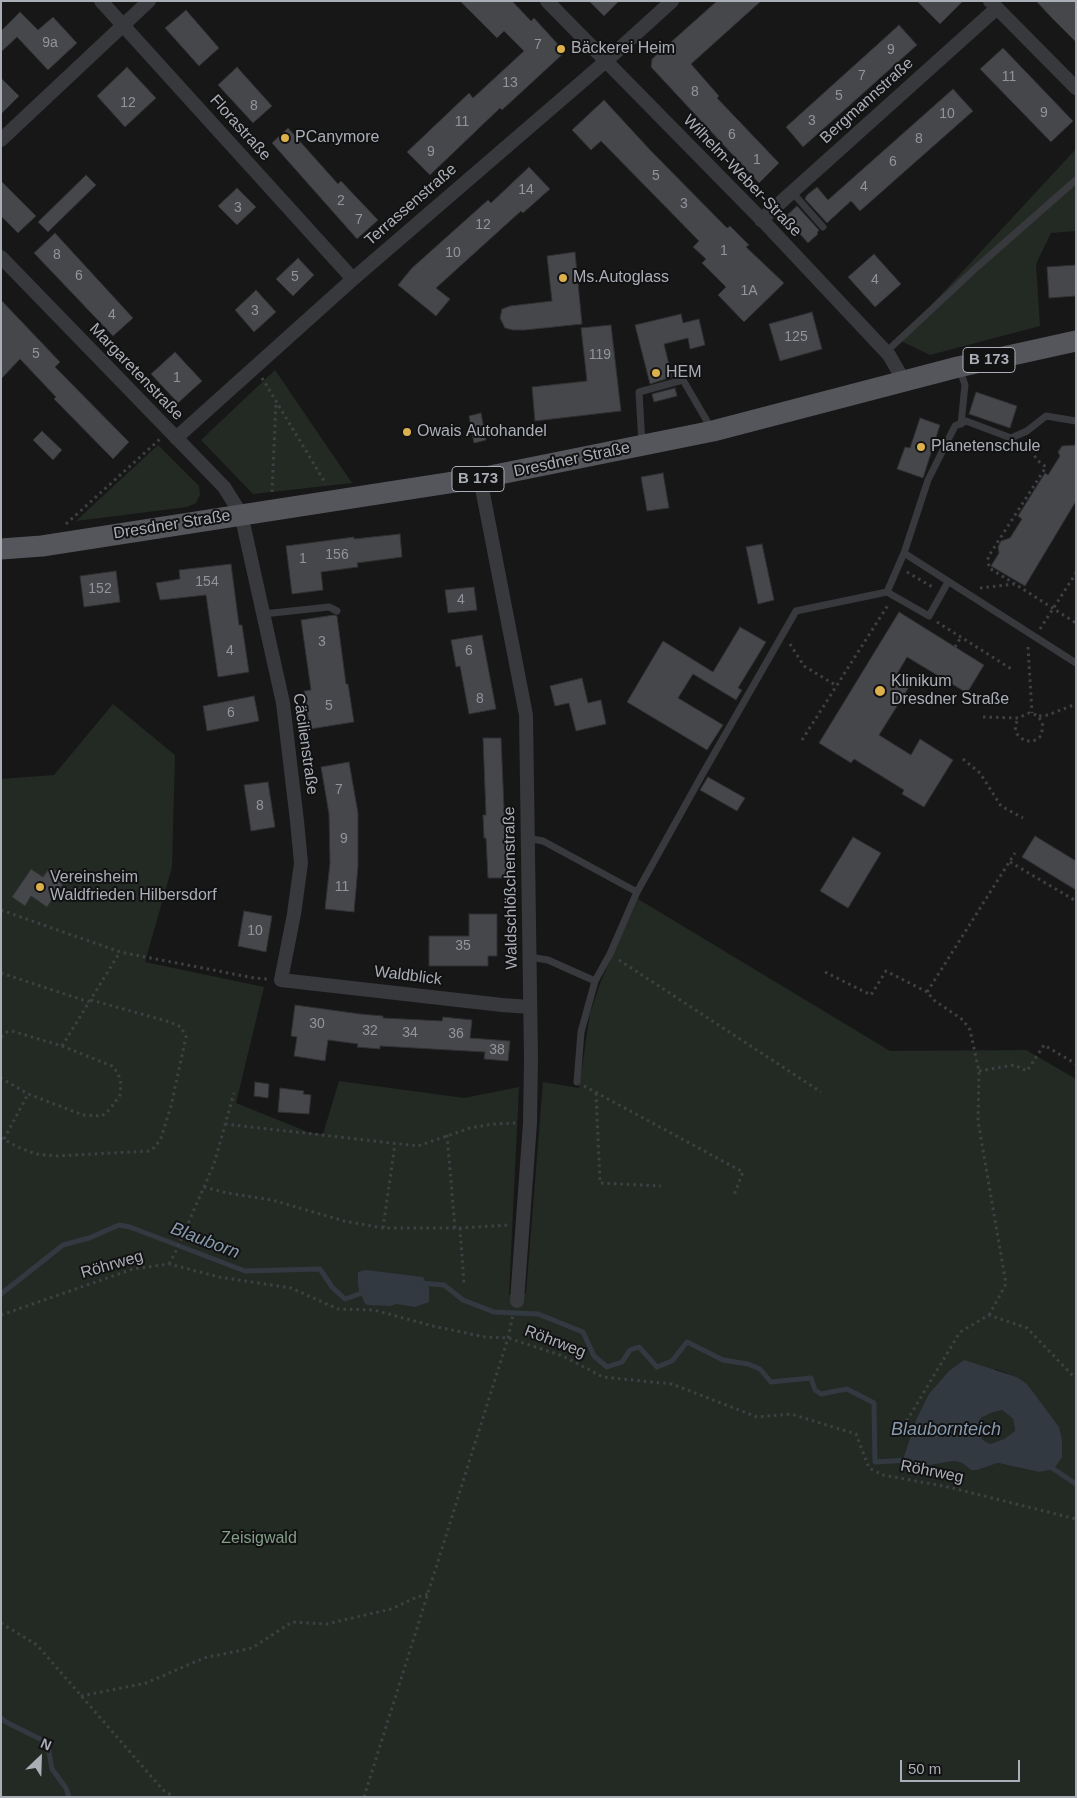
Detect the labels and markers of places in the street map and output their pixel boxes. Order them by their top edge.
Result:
place label: Bäckerei Heim [571,39,675,59]
marker: Bäckerei Heim [555,43,567,55]
place label: PCanymore [295,128,379,148]
marker: PCanymore [279,132,291,144]
place label: Ms.Autoglass [573,268,669,288]
marker: Ms.Autoglass [557,272,569,284]
place label: HEM [666,363,702,383]
marker: HEM [650,367,662,379]
place label: Owais Autohandel [417,422,547,442]
marker: Owais Autohandel [401,426,413,438]
place label: Planetenschule [931,437,1040,457]
marker: Planetenschule [915,441,927,453]
place label: Klinikum Dresdner Straße [891,672,1009,710]
marker: Klinikum Dresdner Straße [873,684,887,698]
place label: Vereinsheim Waldfrieden Hilbersdorf [50,868,217,906]
marker: Vereinsheim Waldfrieden Hilbersdorf [34,881,46,893]

